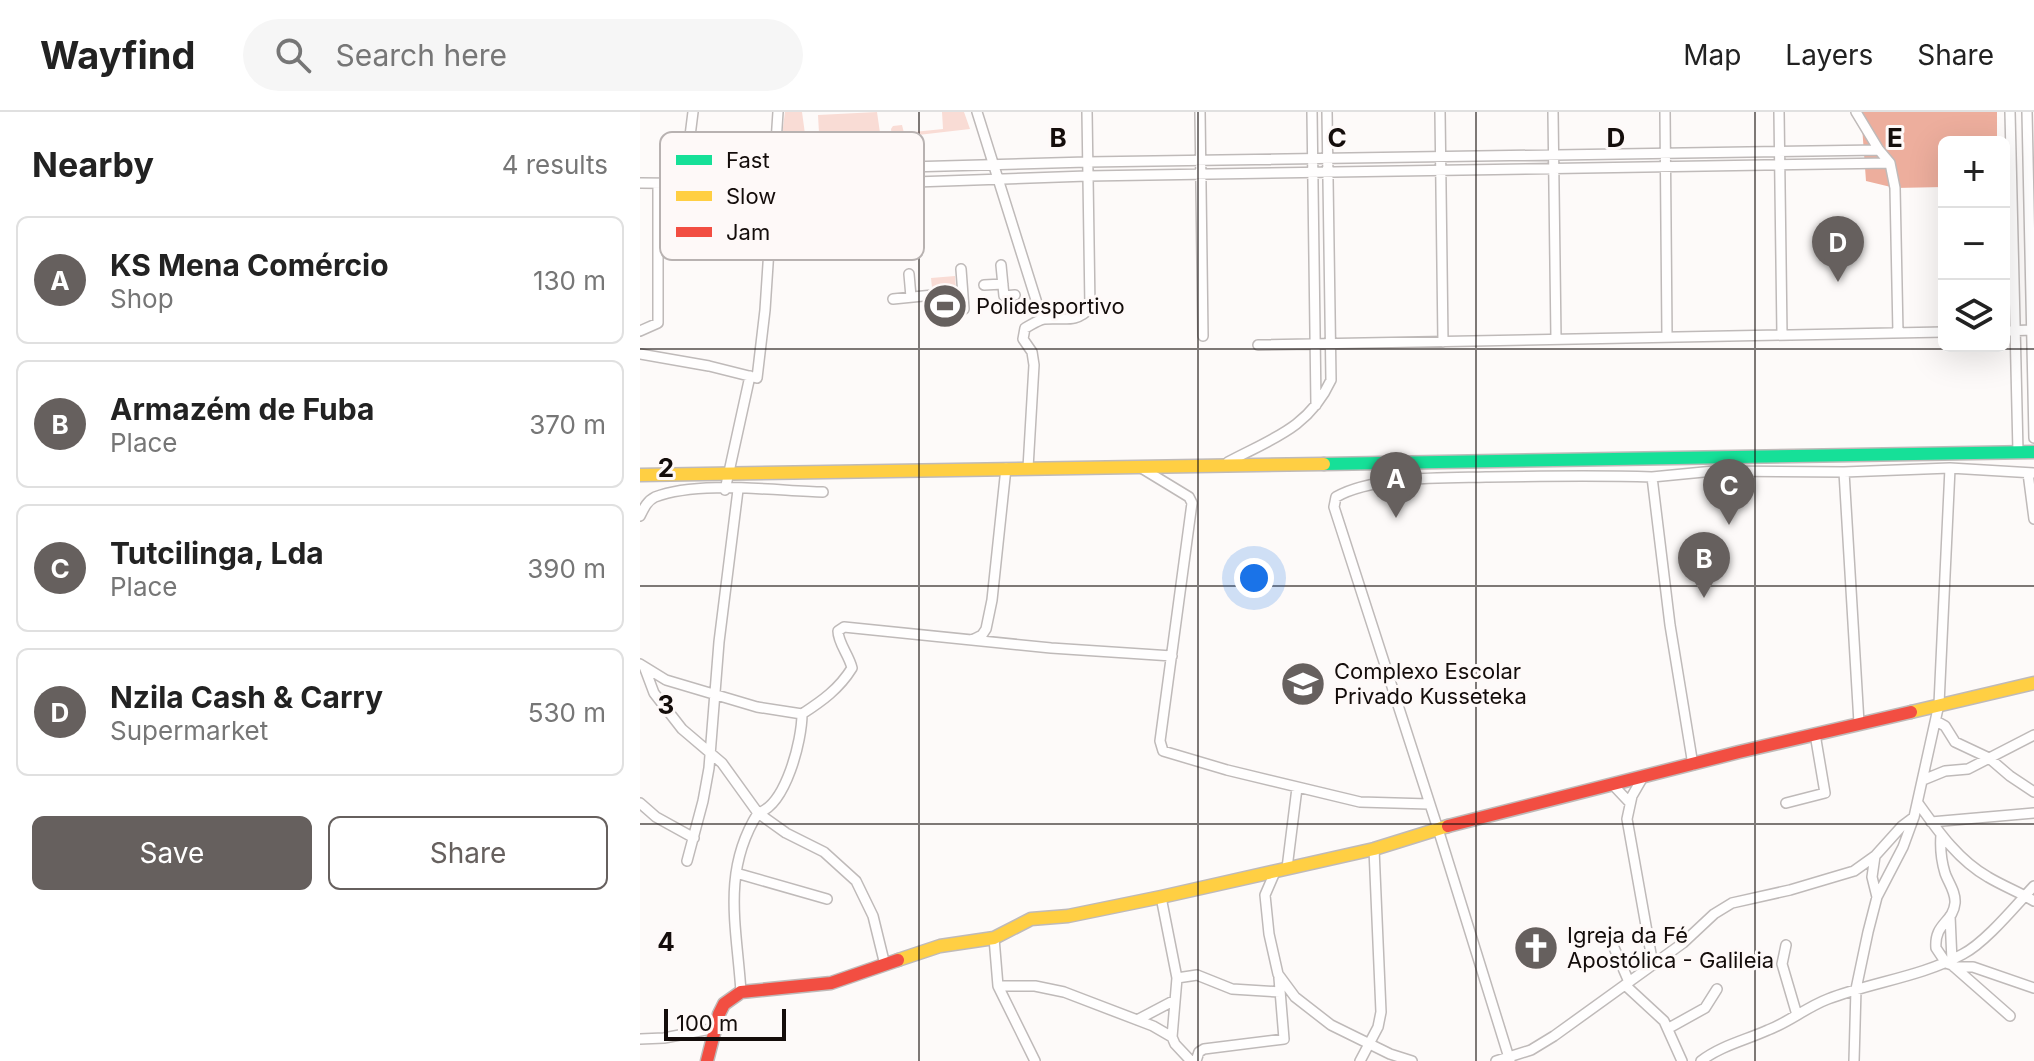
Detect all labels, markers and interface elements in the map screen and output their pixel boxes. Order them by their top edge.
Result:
search box [243,19,803,91]
text: Wayfind [40,32,195,78]
icon: search [271,33,315,77]
text: Search here [335,37,507,73]
text: Map [1683,38,1741,72]
text: Layers [1785,38,1873,72]
text: Share [1917,38,1994,72]
text: B [1049,122,1067,153]
text: C [1327,122,1347,153]
text: D [1607,122,1625,153]
text: E [1887,122,1903,153]
legend [660,132,924,260]
map controls [1938,136,2010,352]
button: + [1938,136,2010,208]
text: Nearby [32,144,154,185]
text: Fast [726,147,770,173]
text: 4 results [502,149,608,180]
text: Slow [726,183,776,209]
button: − [1938,208,2010,280]
pin: D [1812,216,1864,282]
text: Jam [726,219,770,245]
text: KS Mena Comércio [110,247,389,283]
text: A [50,265,70,296]
text: 130 m [533,265,606,296]
button: layers [1938,280,2010,352]
sports icon: Polidesportivo [921,282,969,330]
text: Shop [110,283,174,314]
place label: Polidesportivo [976,293,1125,319]
text: Armazém de Fuba [110,391,374,427]
text: B [51,409,69,440]
text: 370 m [529,409,606,440]
text: Place [110,427,178,458]
text: 2 [658,452,674,483]
pin: A [1370,452,1422,518]
pin: C [1703,459,1755,525]
pin: B [1678,532,1730,598]
text: Tutcilinga, Lda [110,535,324,571]
text: C [50,553,70,584]
text: 390 m [527,553,606,584]
your location [1234,558,1274,598]
text: Place [110,571,178,602]
place label: Complexo Escolar Privado Kusseteka [1334,658,1527,709]
school or university icon: Complexo Escolar Privado Kusseteka [1279,660,1327,708]
text: Nzila Cash & Carry [110,679,383,715]
text: 3 [658,689,674,720]
text: D [51,697,69,728]
text: 530 m [528,697,606,728]
text: Supermarket [110,715,268,746]
button: Save [32,816,312,890]
button: Share [328,816,608,890]
place label: Igreja da Fé Apostólica - Galileia [1567,922,1774,973]
church icon: Igreja da Fé Apostólica - Galileia [1512,924,1560,972]
text: 4 [657,926,675,957]
scale bar [664,1005,786,1041]
text: 100 m [676,1010,738,1036]

